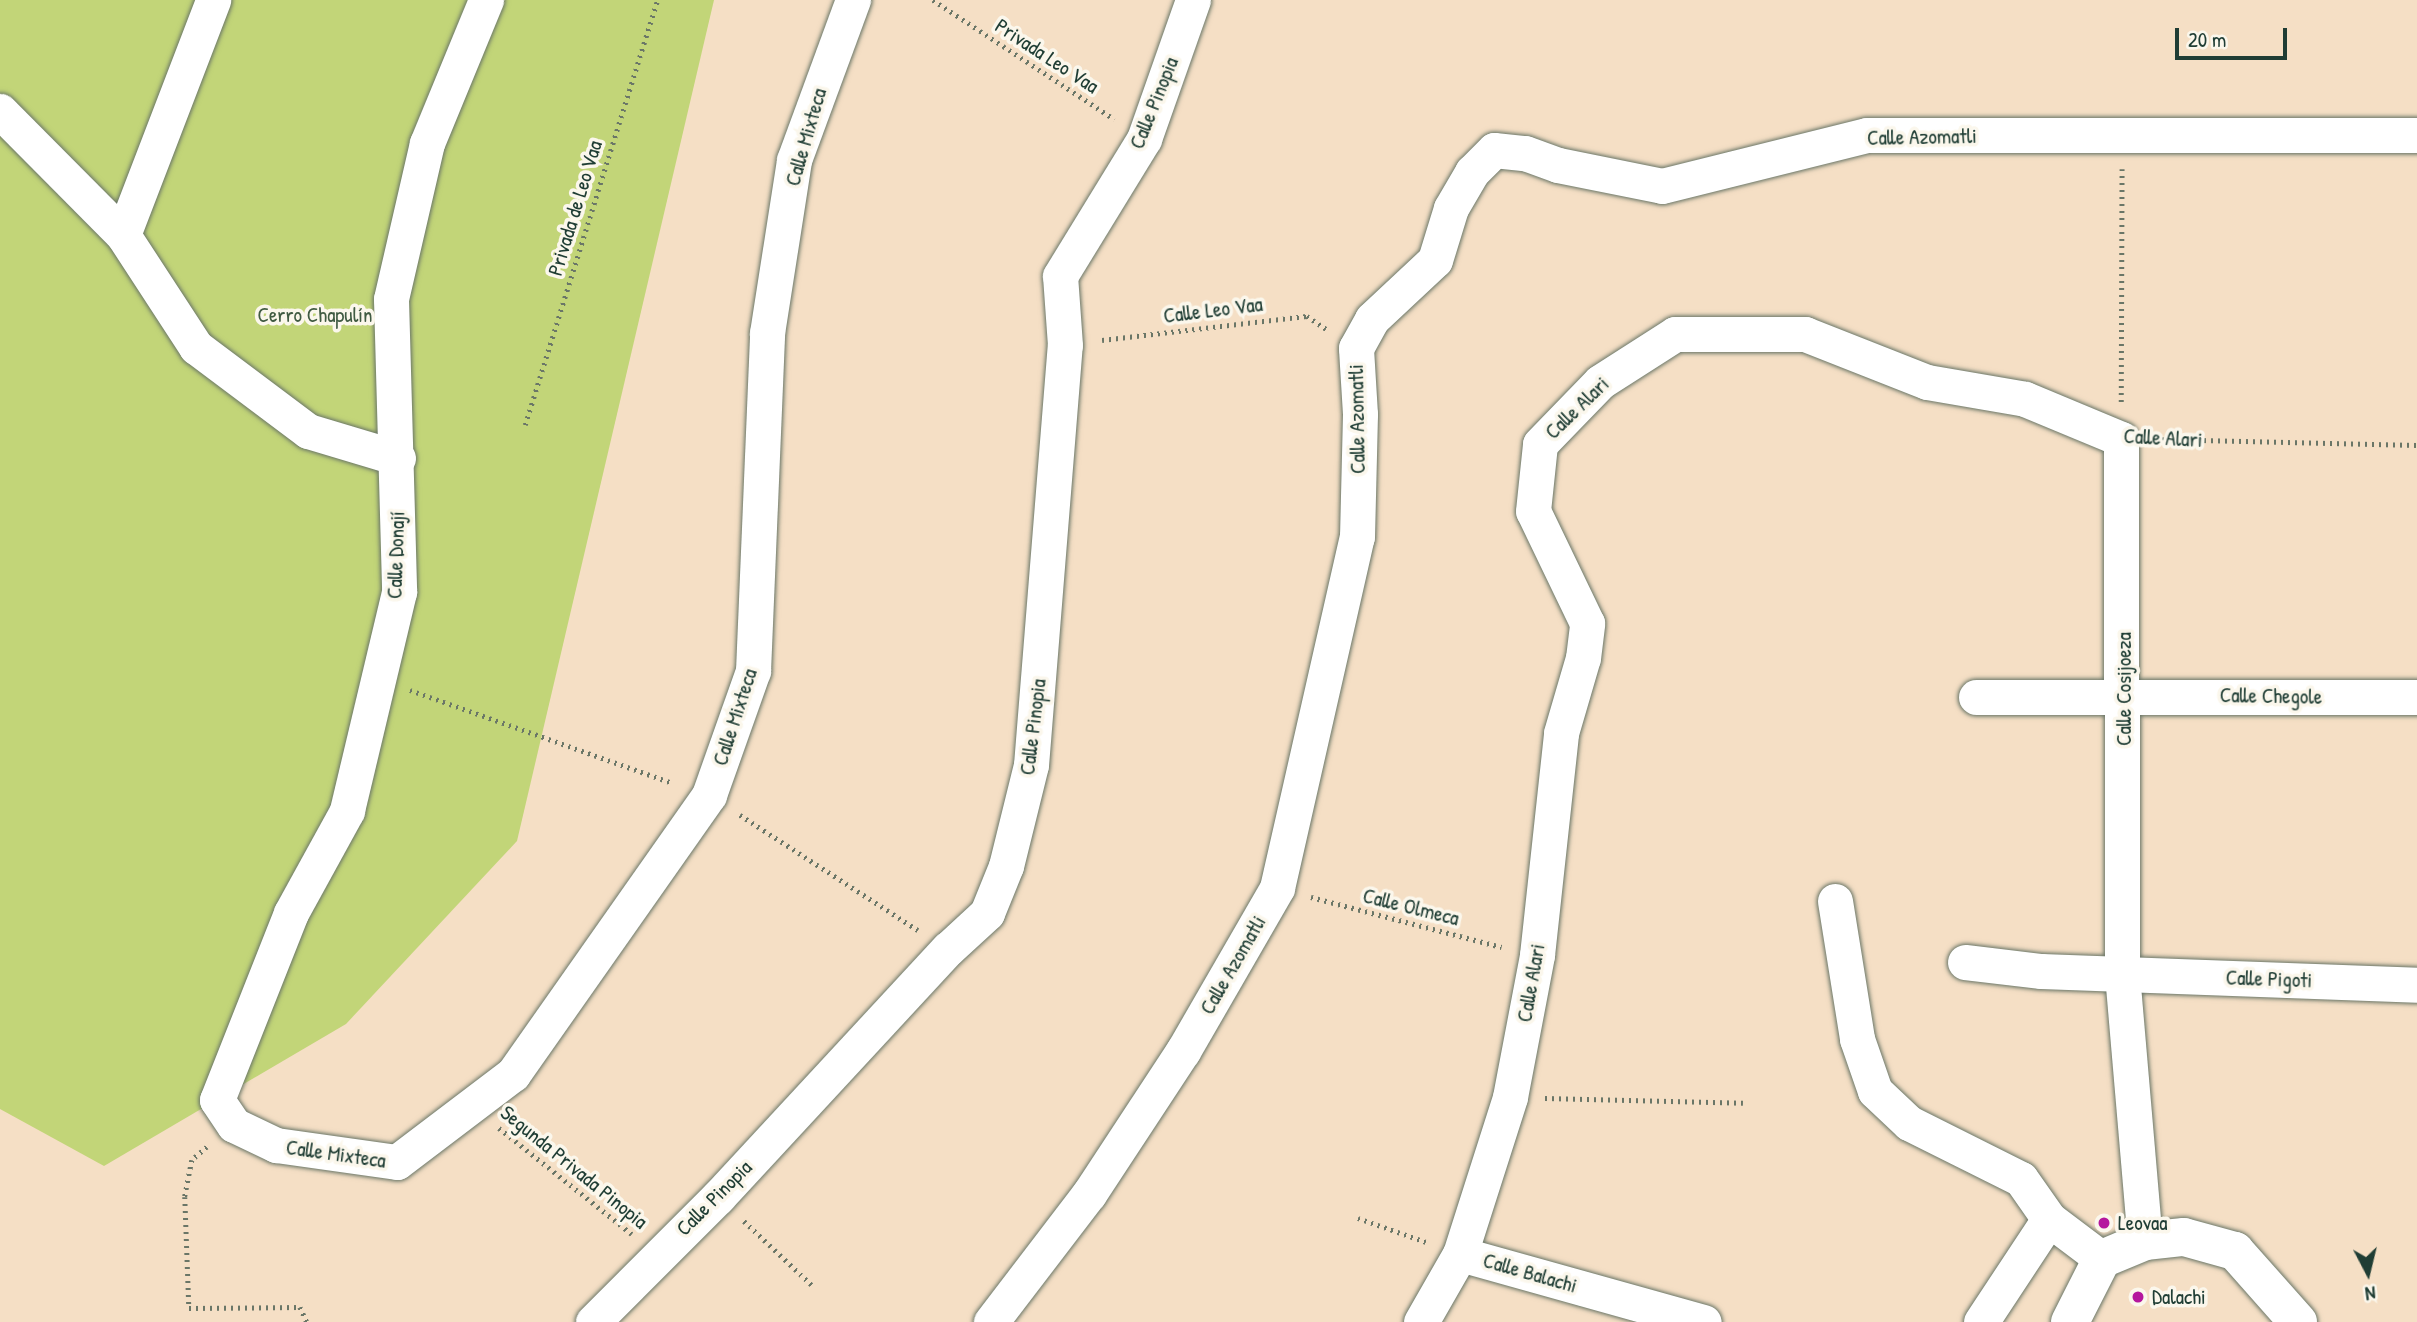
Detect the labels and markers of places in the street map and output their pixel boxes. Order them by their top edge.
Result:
place label: Leovaa [2118,1210,2167,1236]
marker: Leovaa [2096,1215,2112,1231]
place label: Dalachi [2152,1284,2206,1310]
marker: Dalachi [2130,1289,2146,1305]

